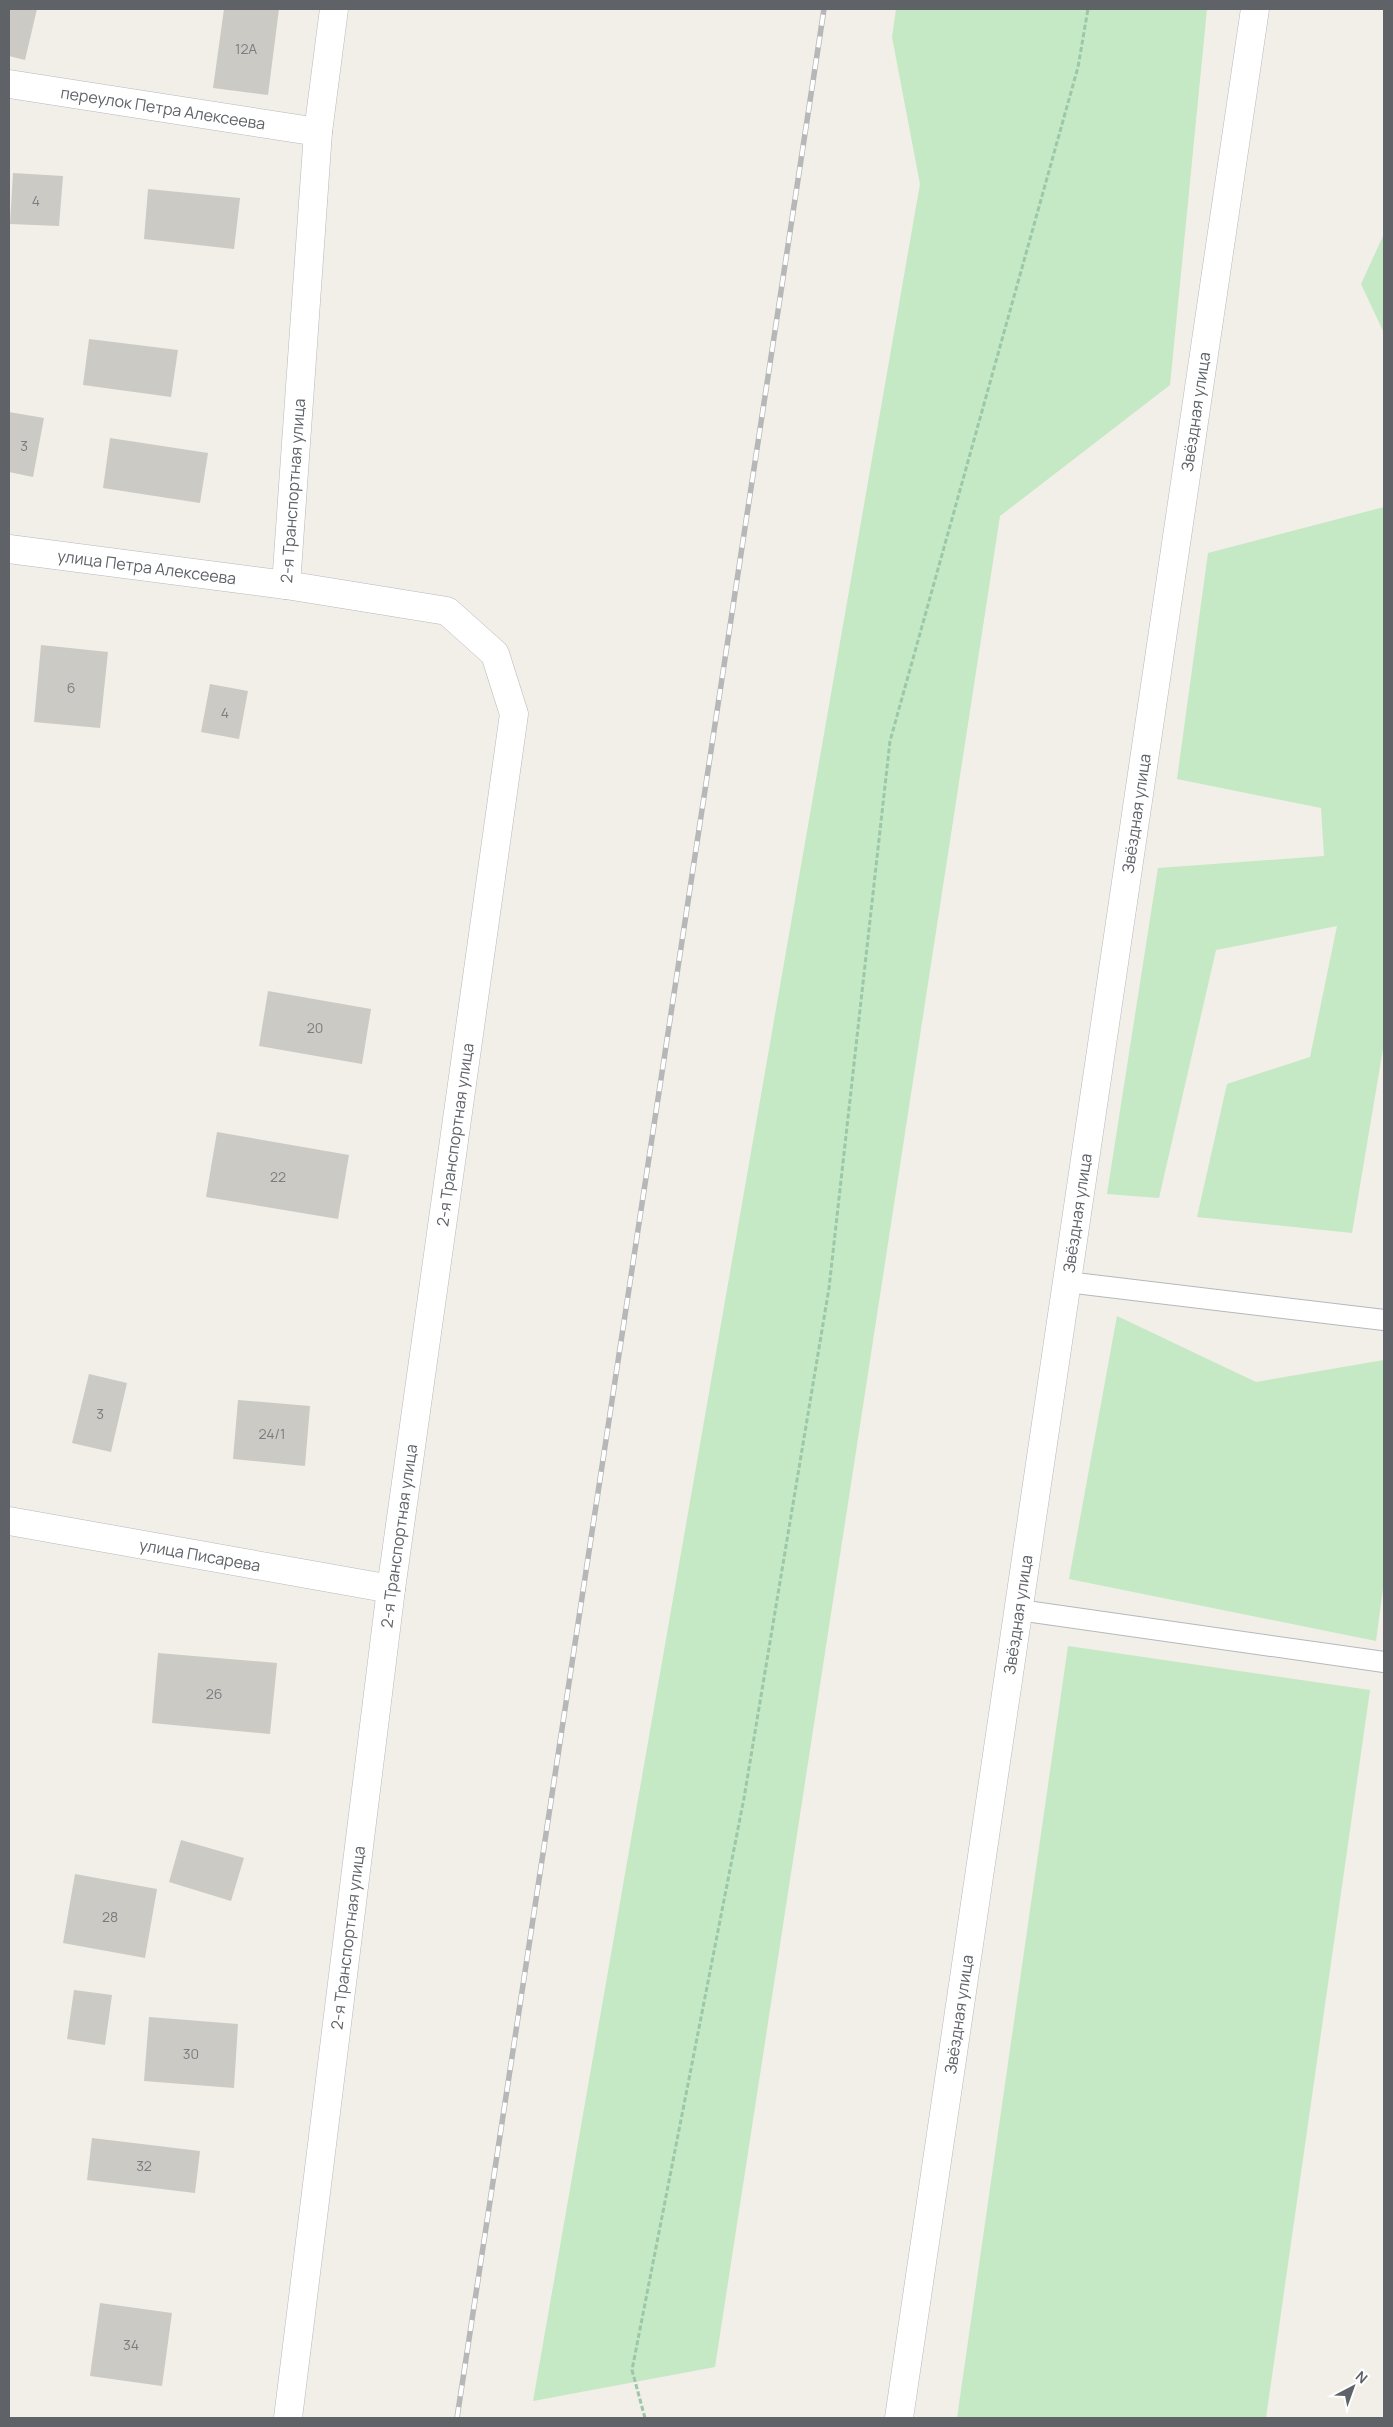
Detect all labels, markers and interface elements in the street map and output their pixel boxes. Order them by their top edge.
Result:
house number: 12А [235,39,257,58]
street label: переулок Петра Алексеева [59,81,267,135]
house number: 4 [32,191,40,210]
street label: Звёздная улица [1176,351,1215,473]
street label: 2-я Транспортная улица [275,398,310,584]
house number: 3 [20,436,28,455]
street label: улица Петра Алексеева [56,544,238,589]
house number: 6 [67,678,75,697]
house number: 4 [221,703,229,722]
street label: Звёздная улица [1116,752,1156,875]
house number: 20 [307,1018,323,1037]
street label: 2-я Транспортная улица [431,1042,479,1228]
street label: Звёздная улица [1057,1152,1097,1274]
house number: 22 [270,1167,286,1186]
house number: 3 [96,1404,104,1423]
house number: 24/1 [259,1424,285,1443]
street label: 2-я Транспортная улица [375,1443,422,1629]
street label: улица Писарева [138,1533,262,1577]
street label: Звёздная улица [998,1554,1037,1676]
house number: 26 [206,1684,222,1703]
street label: 2-я Транспортная улица [325,1844,370,2031]
house number: 28 [102,1907,118,1926]
street label: Звёздная улица [939,1953,978,2076]
house number: 30 [183,2044,199,2063]
house number: 32 [136,2156,152,2175]
house number: 34 [123,2335,139,2354]
north arrow [1328,2362,1378,2412]
text: N [1352,2366,1372,2387]

